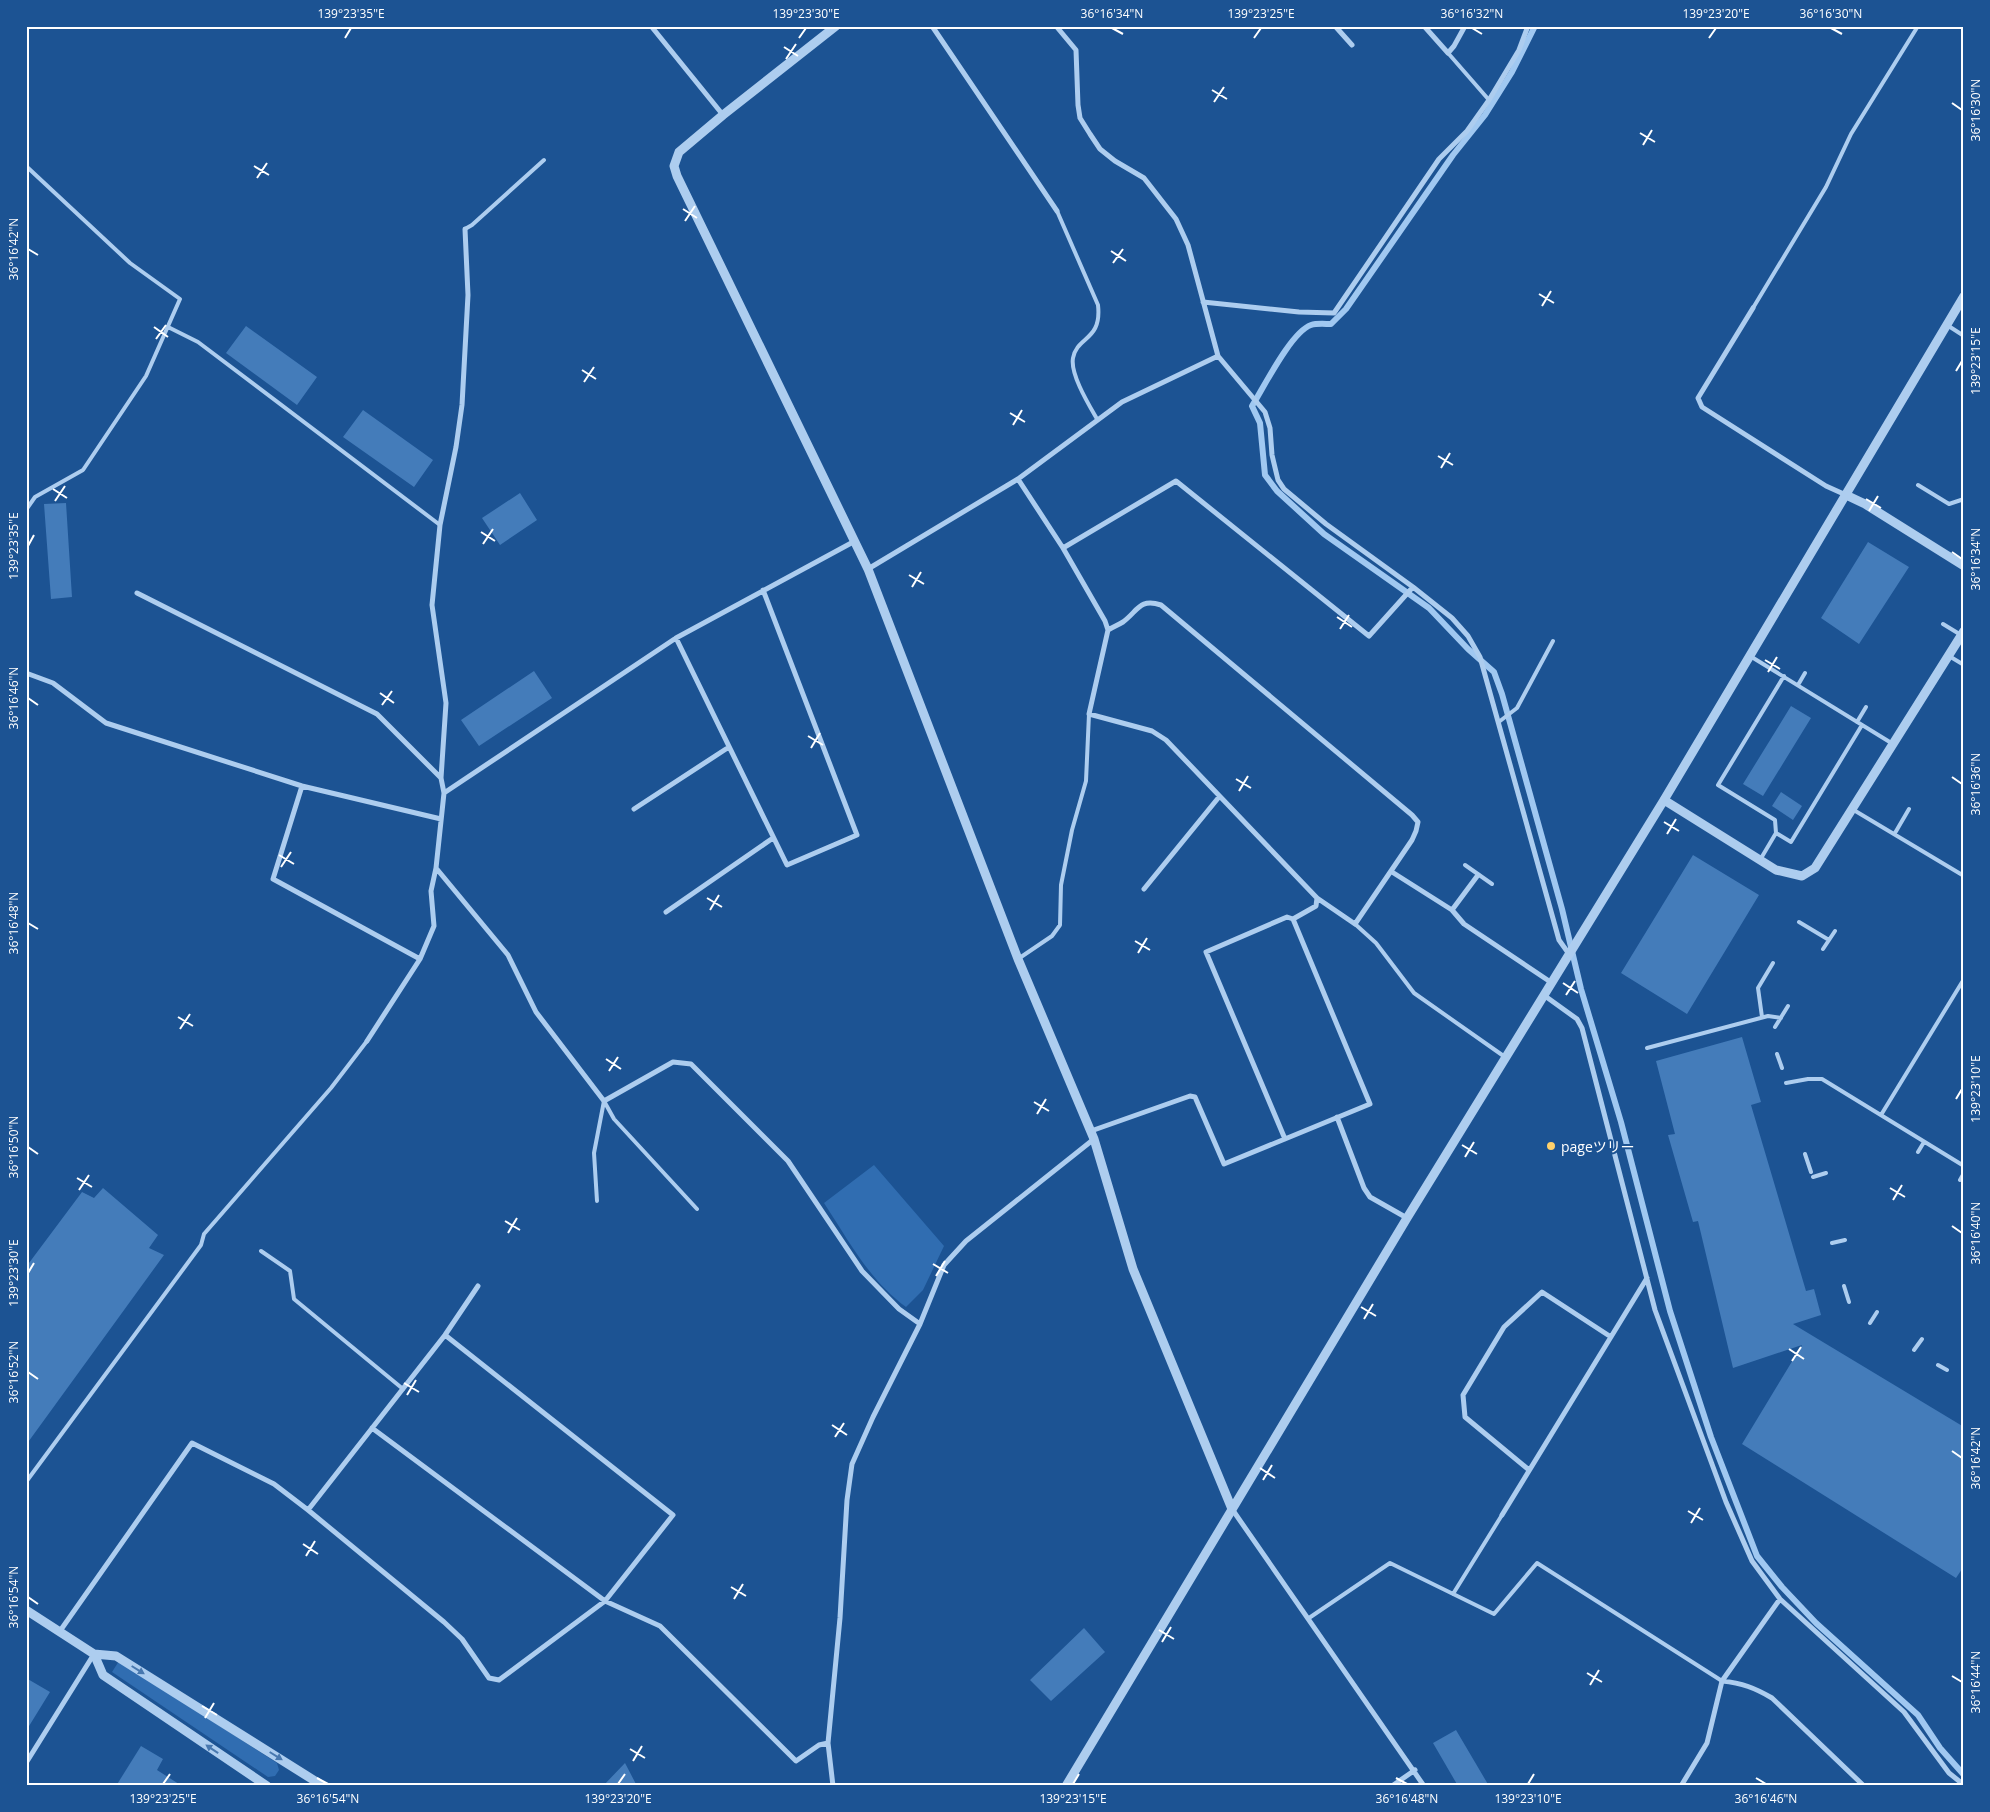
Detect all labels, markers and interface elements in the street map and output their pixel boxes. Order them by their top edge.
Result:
text: 139°23'35"E [317,5,385,22]
text: 139°23'30"E [772,5,840,22]
text: 36°16'34"N [1081,5,1143,22]
text: 139°23'25"E [1227,5,1295,22]
text: 36°16'32"N [1441,5,1503,22]
text: 139°23'20"E [1682,5,1750,22]
text: 36°16'30"N [1800,5,1862,22]
text: 36°16'30"N [1967,79,1984,141]
text: 36°16'42"N [5,218,22,280]
text: 139°23'15"E [1967,327,1984,395]
text: 139°23'35"E [5,512,22,580]
text: 36°16'34"N [1967,528,1984,590]
text: 36°16'46"N [5,667,22,729]
text: 36°16'36"N [1967,753,1984,815]
text: 36°16'48"N [5,892,22,954]
text: 139°23'10"E [1967,1055,1984,1123]
text: 36°16'50"N [5,1116,22,1178]
place label: pageツリー [1561,1137,1635,1156]
marker: pageツリー [1545,1140,1557,1152]
text: 36°16'40"N [1967,1202,1984,1264]
text: 139°23'30"E [5,1239,22,1307]
text: 36°16'52"N [5,1341,22,1403]
text: 36°16'42"N [1967,1427,1984,1489]
text: 36°16'54"N [5,1566,22,1628]
text: 36°16'44"N [1967,1651,1984,1713]
one-way arrow [132,1665,145,1674]
one-way arrow [205,1744,219,1754]
one-way arrow [269,1751,283,1761]
text: 139°23'25"E [129,1790,197,1807]
text: 36°16'54"N [297,1790,359,1807]
text: 139°23'20"E [584,1790,652,1807]
text: 139°23'15"E [1039,1790,1107,1807]
text: 36°16'48"N [1376,1790,1438,1807]
text: 139°23'10"E [1494,1790,1562,1807]
text: 36°16'46"N [1735,1790,1797,1807]

